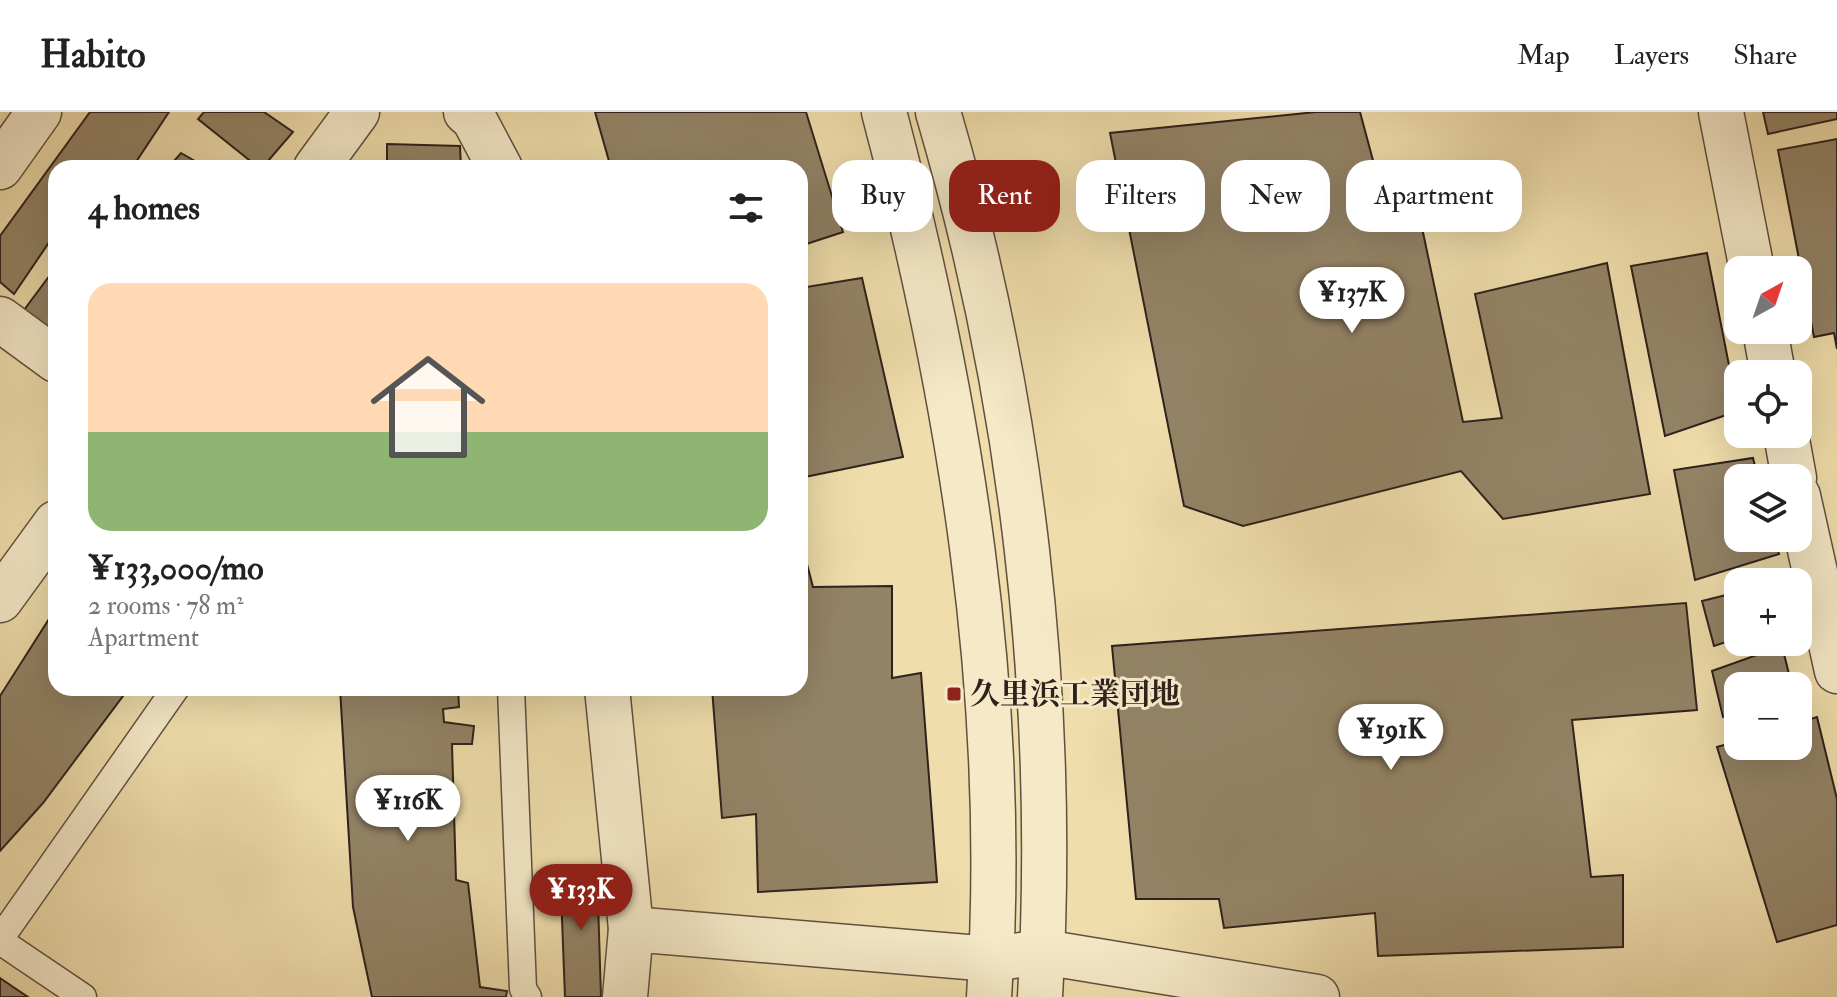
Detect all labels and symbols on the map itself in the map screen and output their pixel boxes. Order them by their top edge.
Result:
north arrow [1724,256,1812,344]
pin: ¥137K [1296,267,1408,335]
place label: 久里浜工業団地 [970,676,1180,713]
marker: 久里浜工業団地 [945,685,963,703]
pin: ¥191K [1335,704,1447,772]
pin: ¥116K [352,775,464,843]
pin: ¥133K [525,864,637,932]

